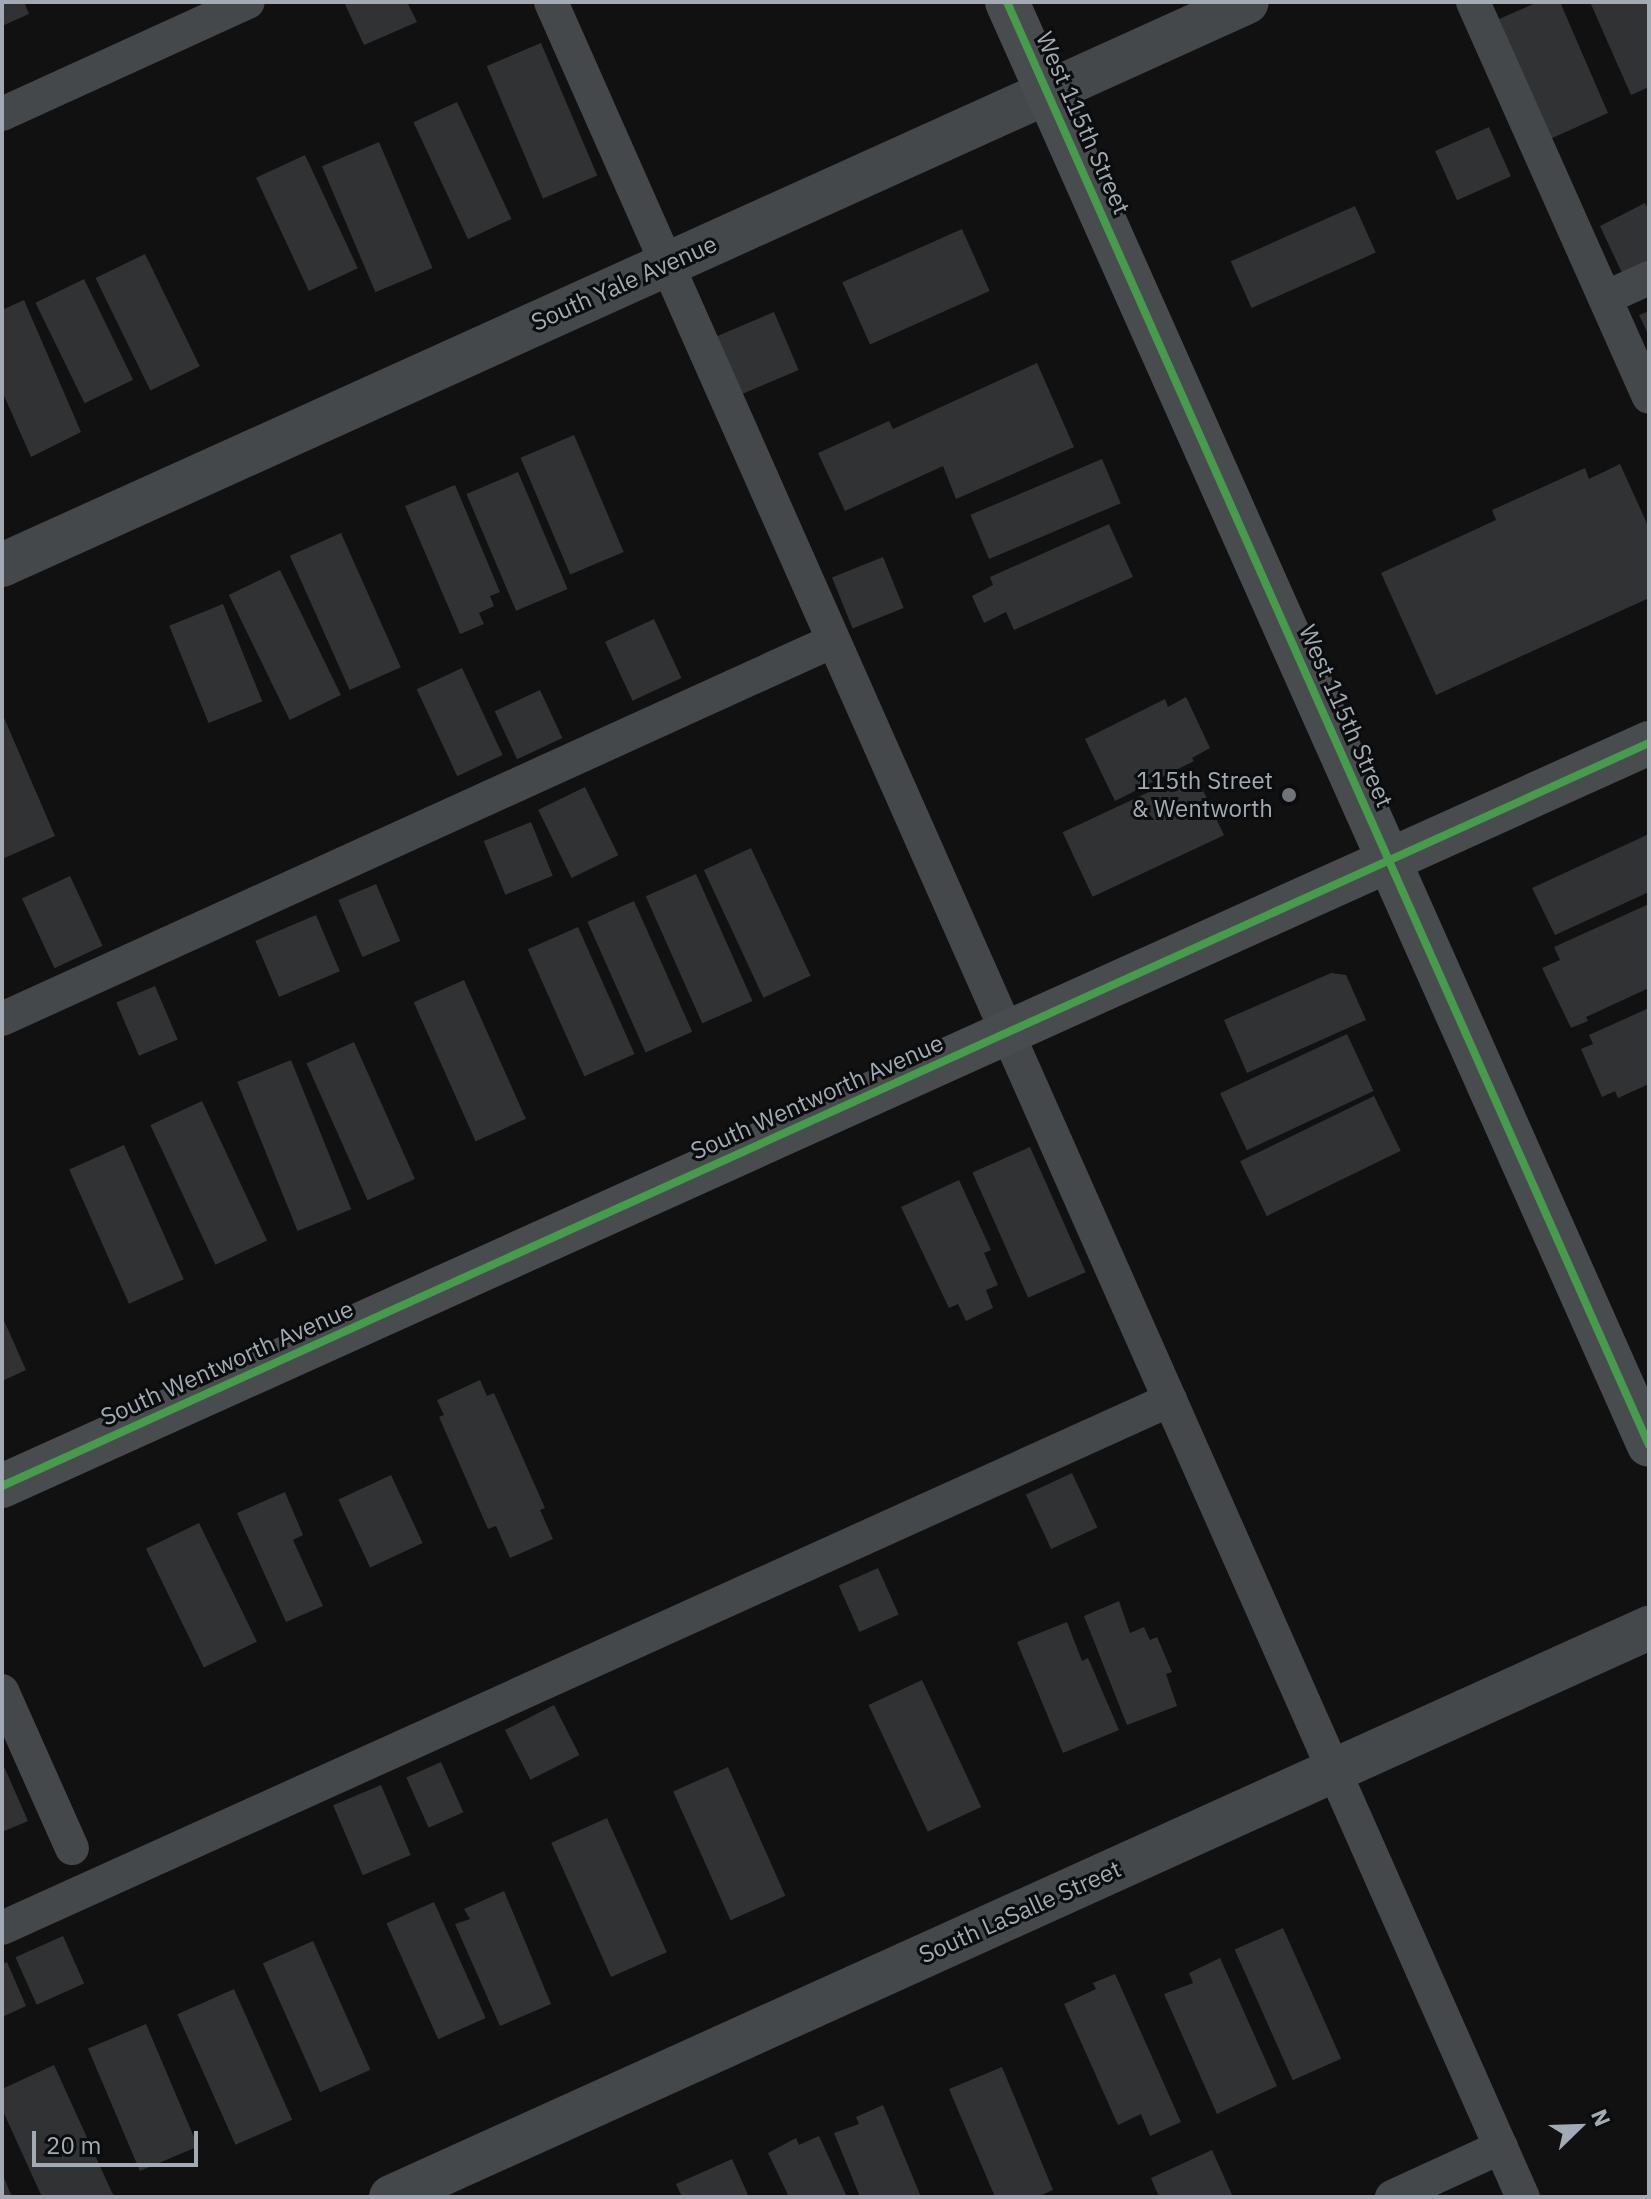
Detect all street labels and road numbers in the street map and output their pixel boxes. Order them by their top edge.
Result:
street label: West 115th Street [1030,27,1136,219]
street label: South Yale Avenue [527,229,721,337]
street label: West 115th Street [1293,620,1399,812]
street label: South Wentworth Avenue [686,1028,948,1166]
street label: South Wentworth Avenue [96,1294,358,1432]
street label: South LaSalle Street [915,1855,1125,1969]

